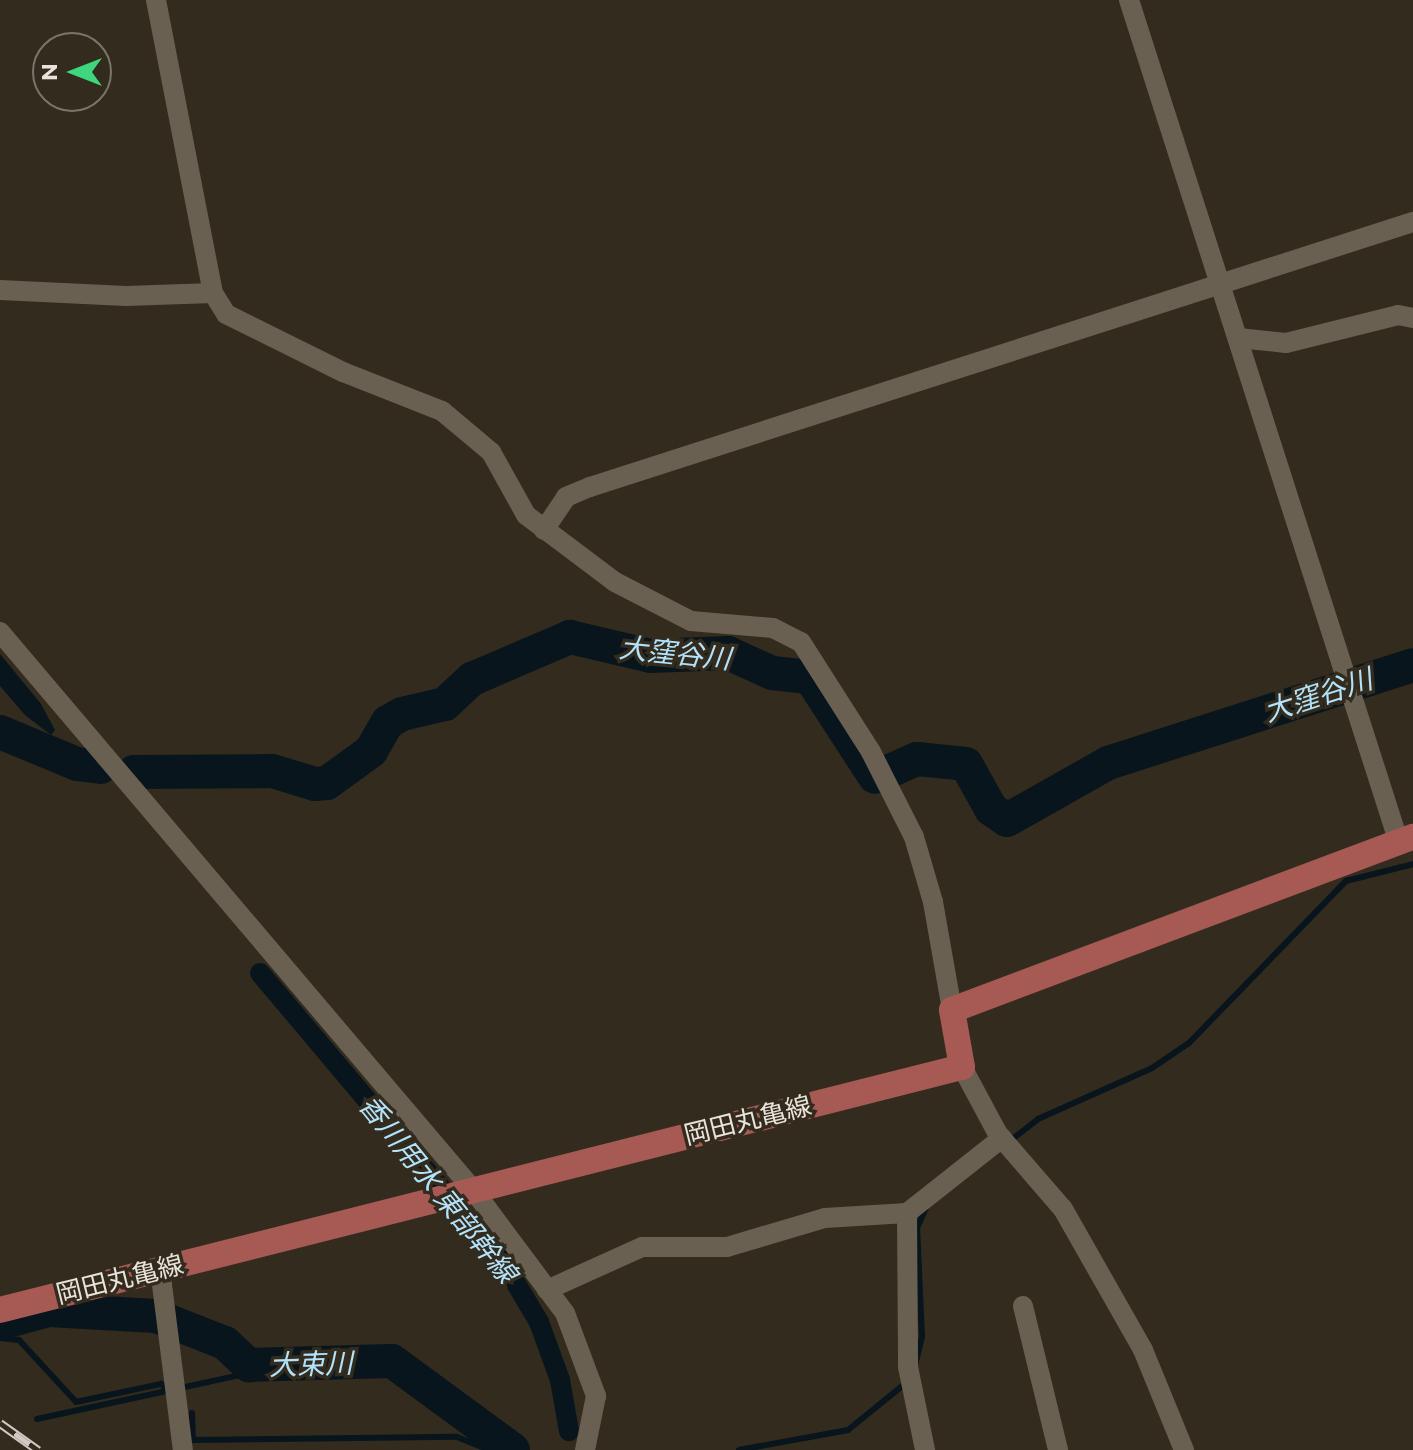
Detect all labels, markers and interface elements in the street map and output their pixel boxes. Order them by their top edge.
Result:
north arrow [32,32,112,112]
text: N [36,63,63,81]
water label: 大窪谷川 [618,630,732,676]
water label: 大窪谷川 [1260,662,1376,728]
water label: 香川用水 東部幹線 [352,1089,524,1289]
street label: 岡田丸亀線 [681,1090,815,1152]
street label: 岡田丸亀線 [53,1249,187,1311]
water label: 大束川 [268,1346,354,1382]

